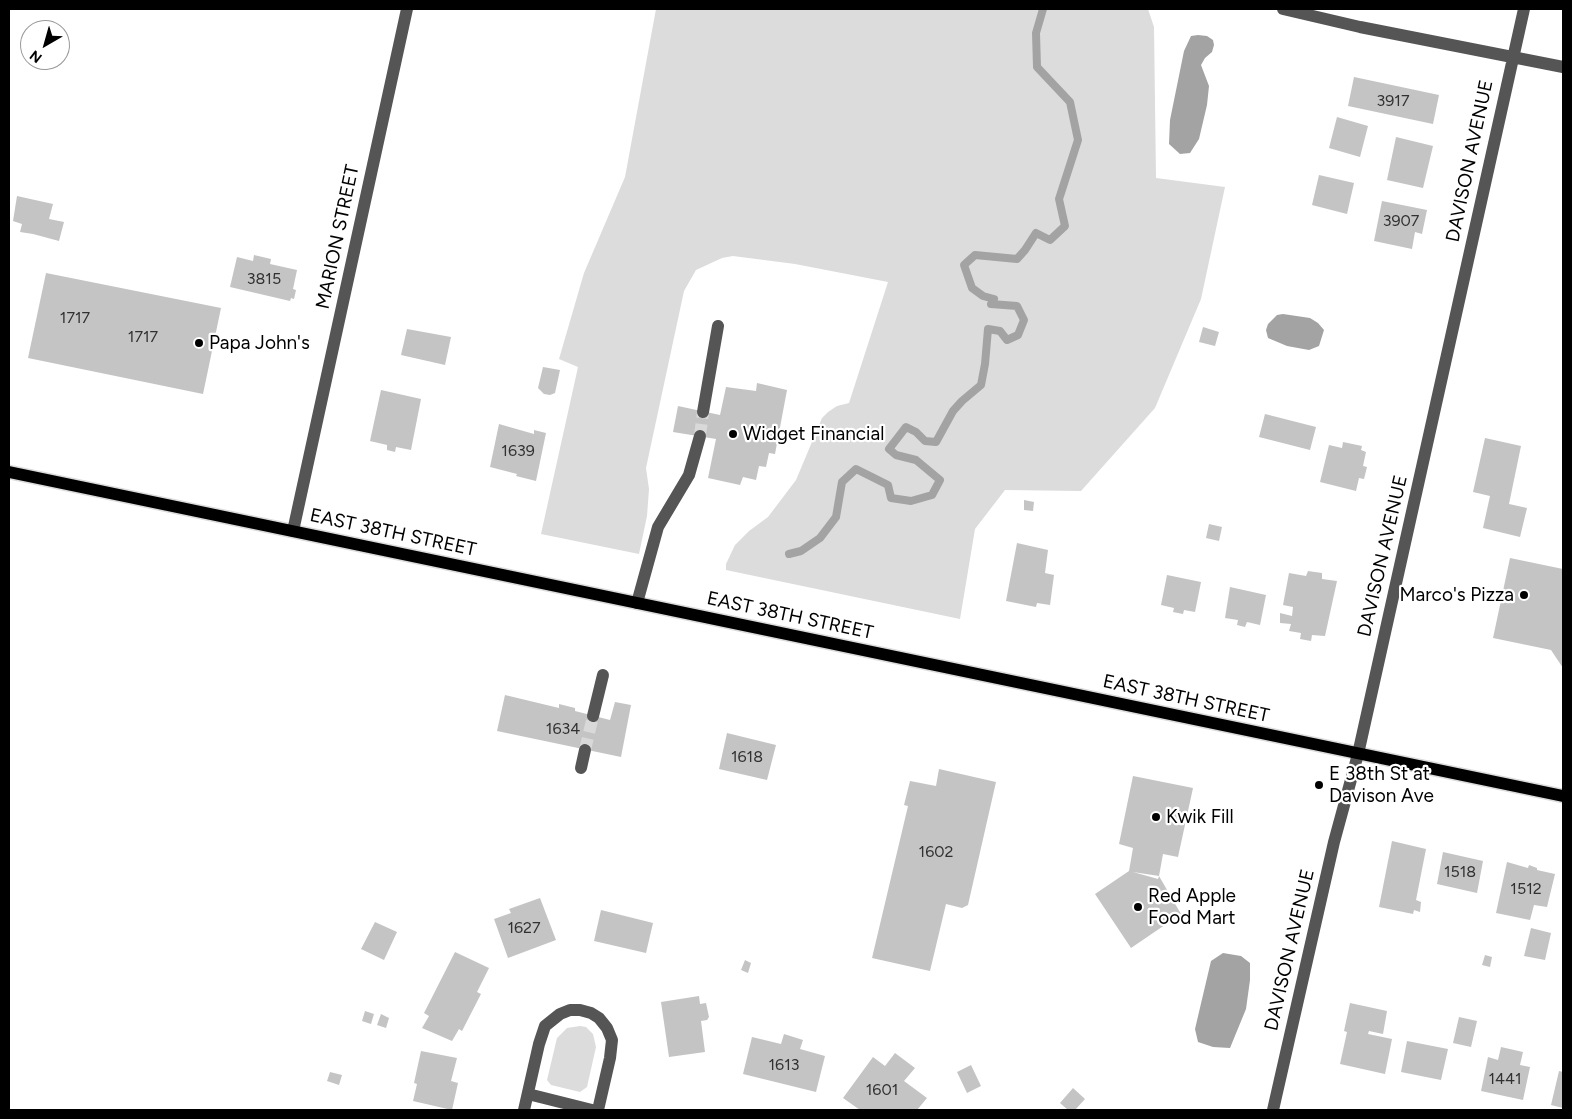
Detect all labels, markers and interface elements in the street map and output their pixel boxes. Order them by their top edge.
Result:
north arrow [20,20,70,70]
text: N [27,46,46,66]
street label: DAVISON AVENUE [1442,78,1498,244]
house number: 3917 [1377,91,1409,111]
street label: MARION STREET [312,163,364,311]
house number: 3907 [1383,211,1419,231]
house number: 3815 [247,269,281,289]
house number: 1717 [60,308,90,328]
house number: 1717 [128,327,158,347]
place label: Papa John's [209,332,310,354]
marker: Papa John's [193,337,205,349]
place label: Widget Financial [743,423,884,445]
marker: Widget Financial [727,428,739,440]
house number: 1639 [501,441,535,461]
street label: DAVISON AVENUE [1353,473,1413,639]
street label: EAST 38TH STREET [308,504,478,562]
place label: Marco's Pizza [1399,584,1514,606]
street label: EAST 38TH STREET [705,587,875,645]
marker: Marco's Pizza [1518,589,1530,601]
street label: EAST 38TH STREET [1101,670,1271,728]
house number: 1634 [546,719,580,739]
house number: 1618 [731,747,763,767]
place label: E 38th St at Davison Ave [1329,763,1434,807]
marker: E 38th St at Davison Ave [1313,779,1325,791]
place label: Kwik Fill [1166,806,1234,828]
marker: Kwik Fill [1150,811,1162,823]
house number: 1602 [919,842,953,862]
house number: 1518 [1444,862,1476,882]
street label: DAVISON AVENUE [1260,867,1320,1033]
house number: 1512 [1510,879,1542,899]
place label: Red Apple Food Mart [1148,885,1236,929]
marker: Red Apple Food Mart [1132,901,1144,913]
house number: 1627 [507,918,541,938]
house number: 1613 [769,1055,799,1075]
house number: 1441 [1488,1069,1522,1089]
house number: 1601 [866,1080,898,1100]

